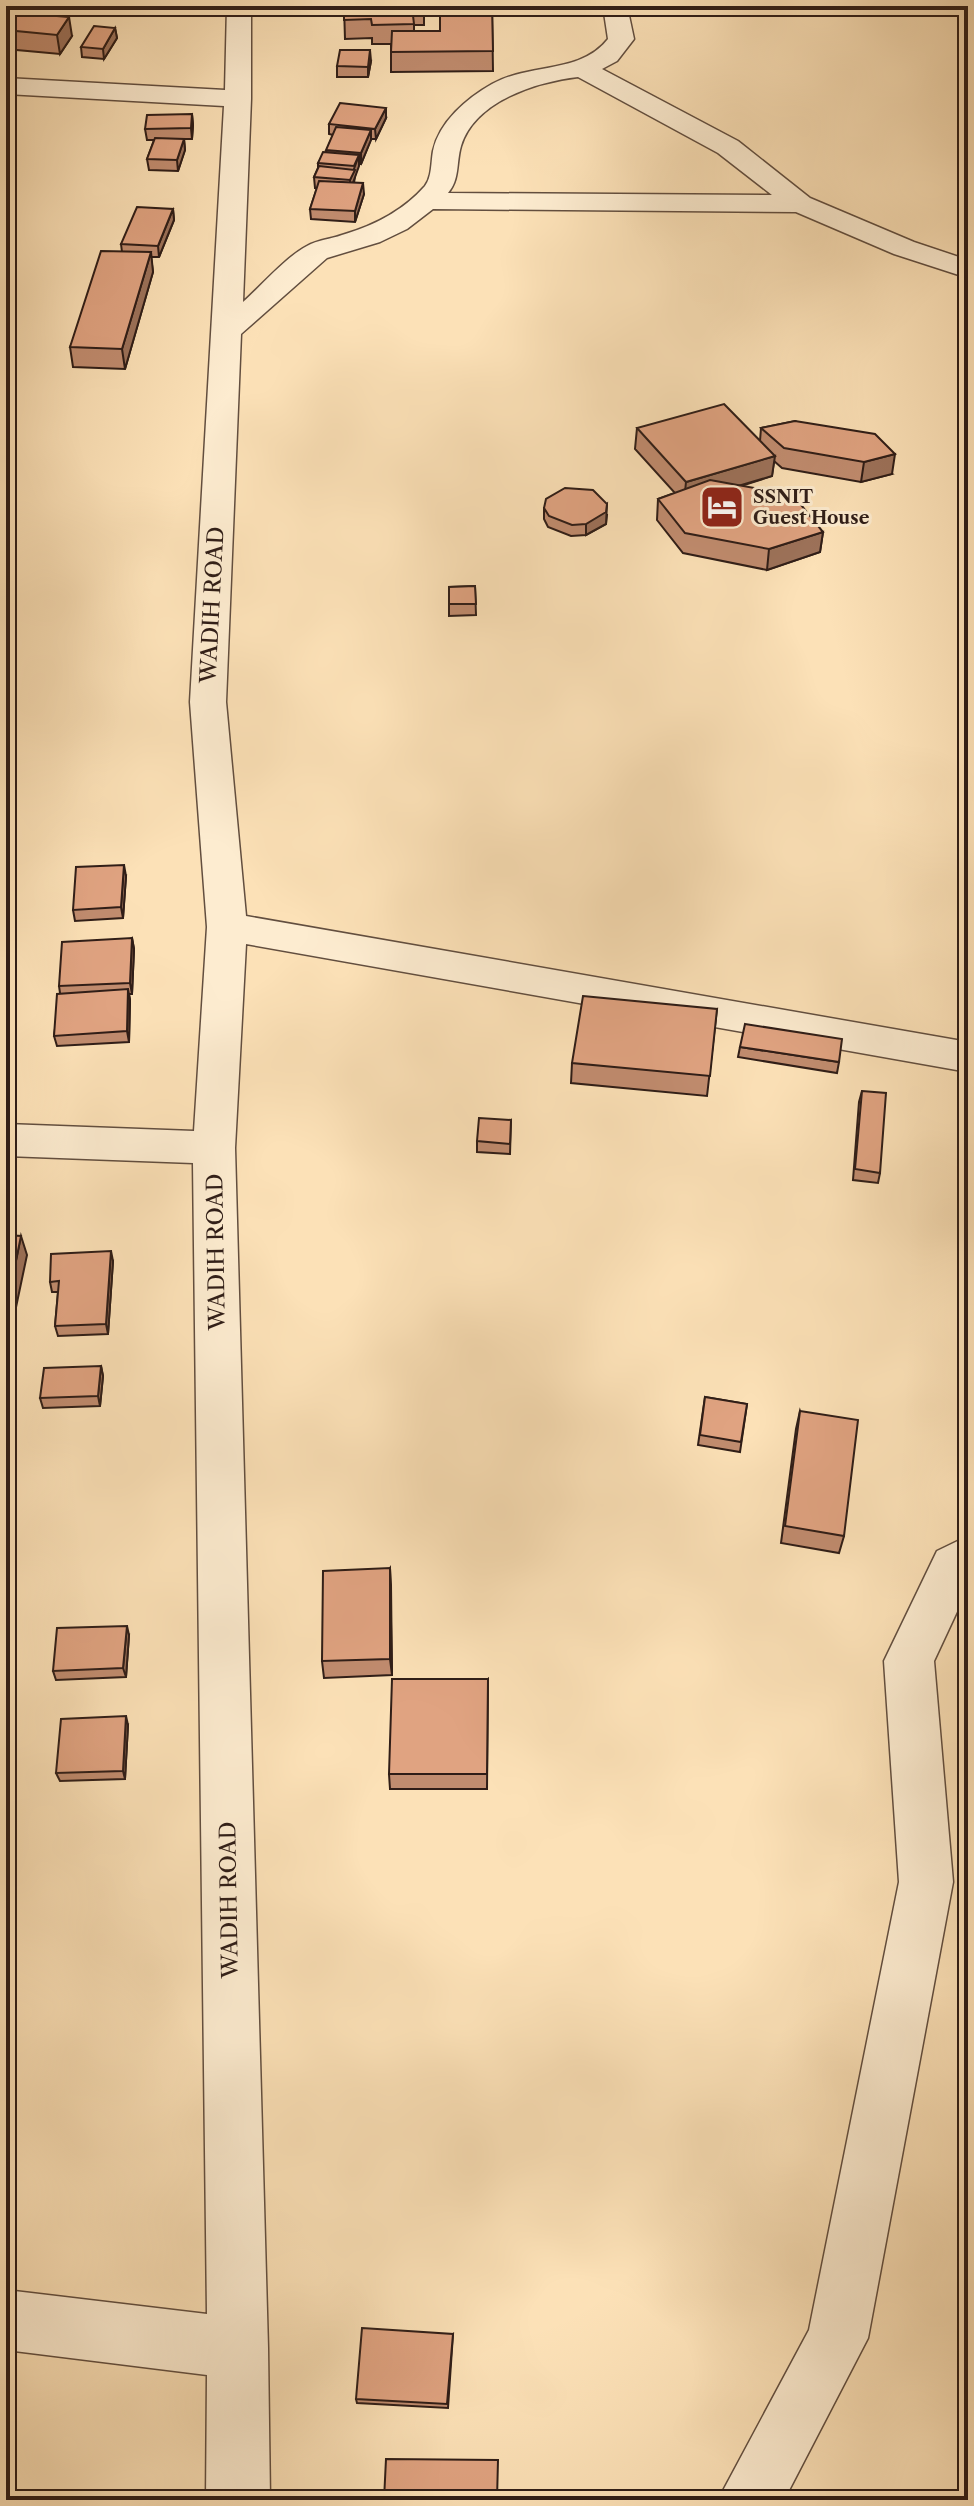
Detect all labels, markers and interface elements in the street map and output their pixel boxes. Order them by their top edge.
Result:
hotel icon: SSNIT Guest House [698,483,746,531]
place label: SSNIT Guest House [753,486,870,529]
street label: WADIH ROAD [194,526,230,685]
street label: WADIH ROAD [201,1173,231,1332]
street label: WADIH ROAD [214,1821,244,1980]

